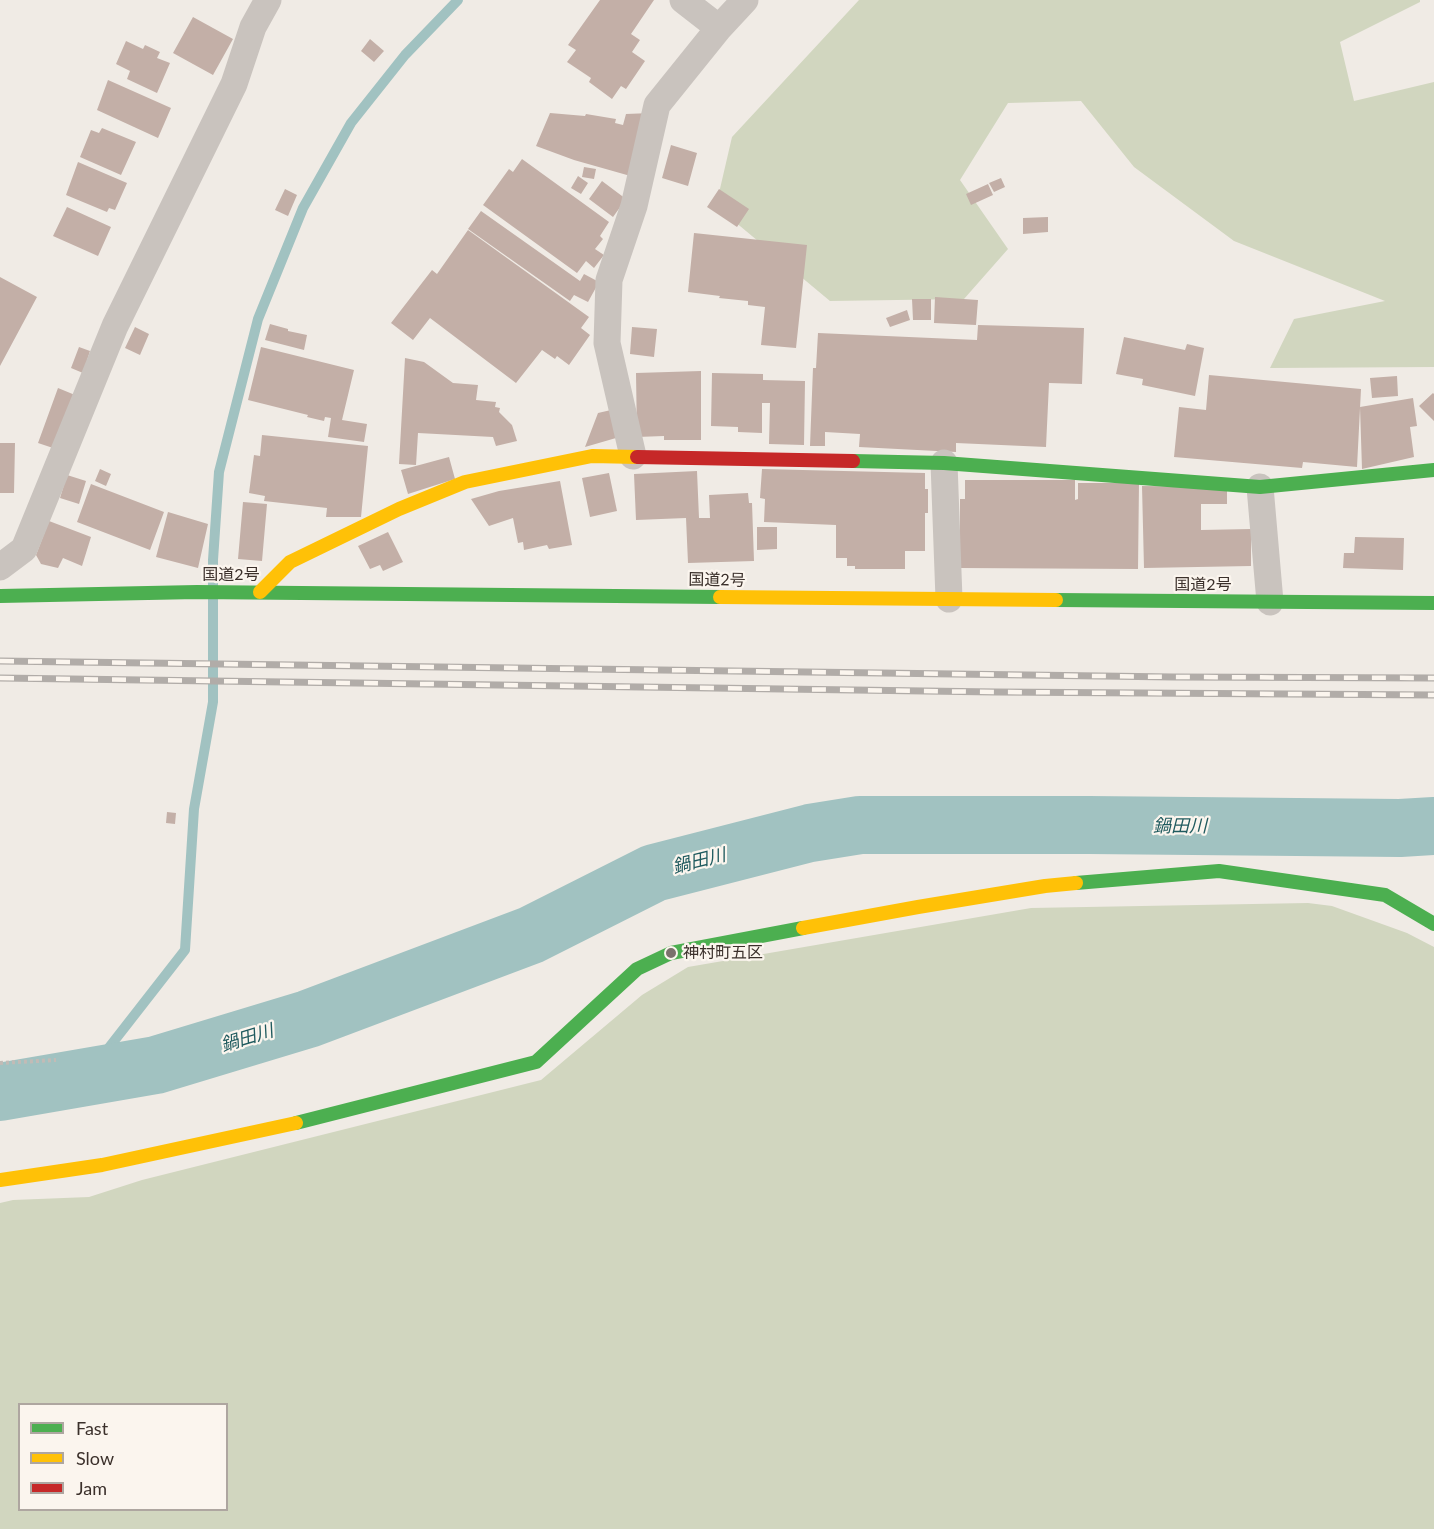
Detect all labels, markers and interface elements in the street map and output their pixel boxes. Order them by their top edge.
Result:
street label: 国道2号 [202,565,260,585]
street label: 国道2号 [688,570,746,590]
street label: 国道2号 [1174,575,1232,595]
water label: 鍋田川 [1153,815,1207,837]
water label: 鍋田川 [670,844,728,878]
place label: 神村町五区 [683,943,763,963]
marker: 神村町五区 [664,946,678,960]
water label: 鍋田川 [218,1020,276,1056]
legend [18,1403,228,1511]
text: Fast [76,1417,108,1439]
text: Slow [76,1447,114,1469]
text: Jam [76,1477,107,1499]

